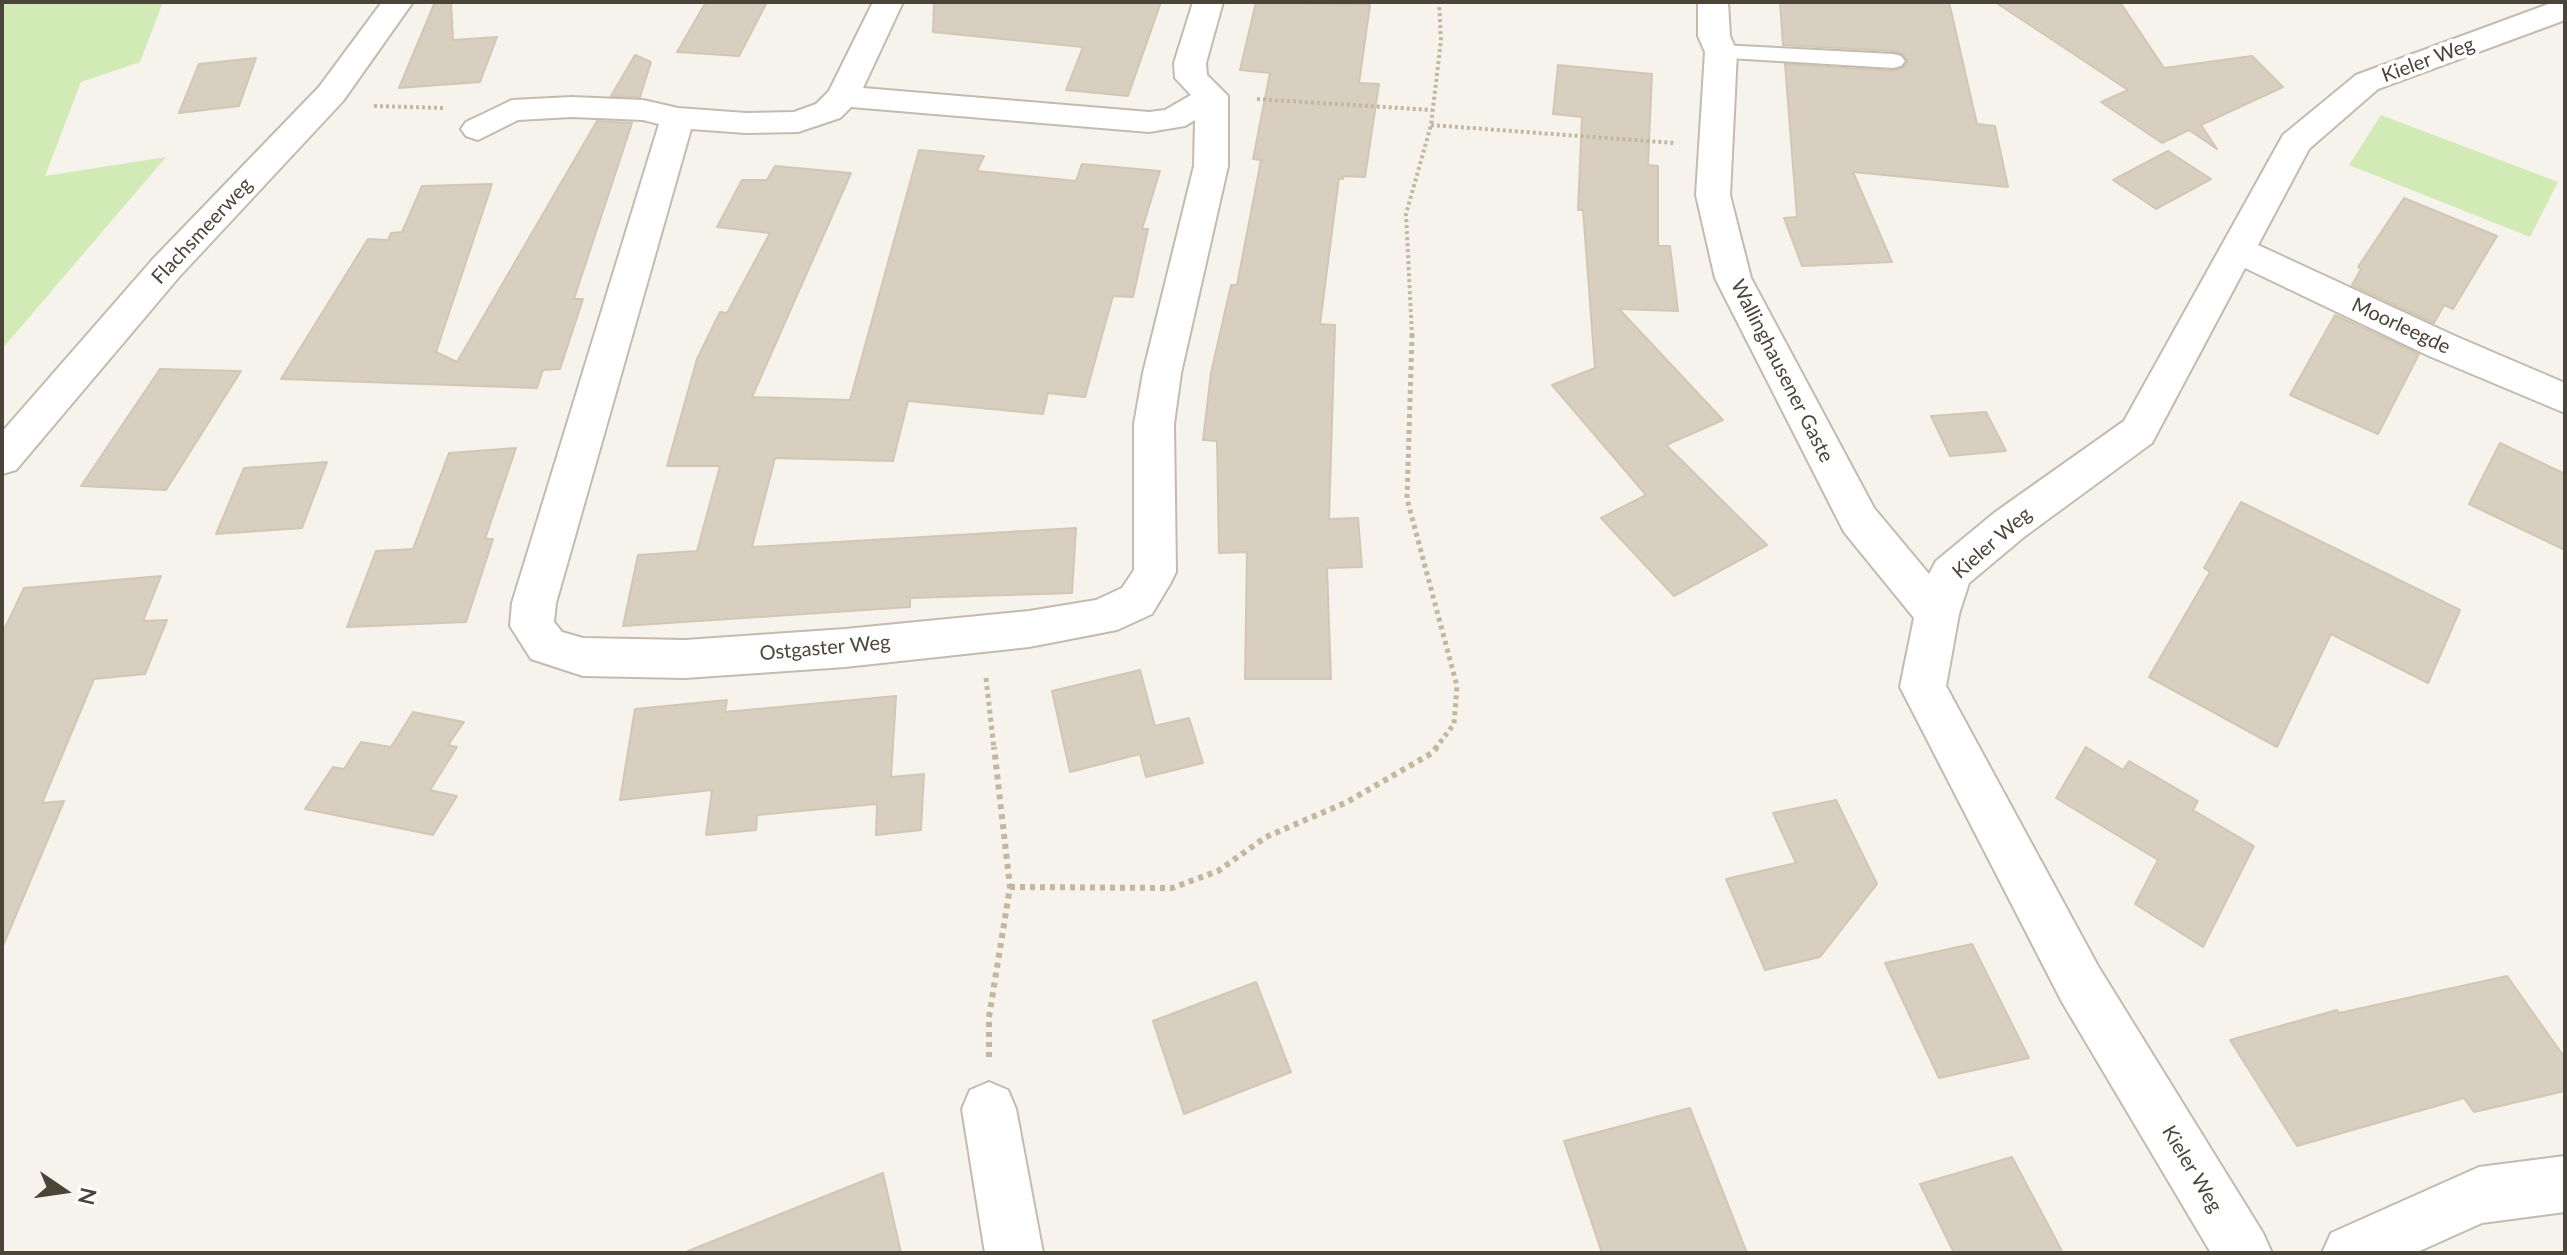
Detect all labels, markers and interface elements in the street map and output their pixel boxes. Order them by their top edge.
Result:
street label: Kieler Weg [2378,32,2478,88]
street label: Flachsmeerweg [147,173,257,289]
street label: Wallinghausener Gaste [1726,276,1838,466]
street label: Moorleegde [2348,293,2454,359]
street label: Kieler Weg [1948,502,2036,584]
street label: Ostgaster Weg [759,630,891,666]
street label: Kieler Weg [2157,1121,2227,1217]
north arrow [24,1151,104,1231]
text: N [73,1185,103,1208]

